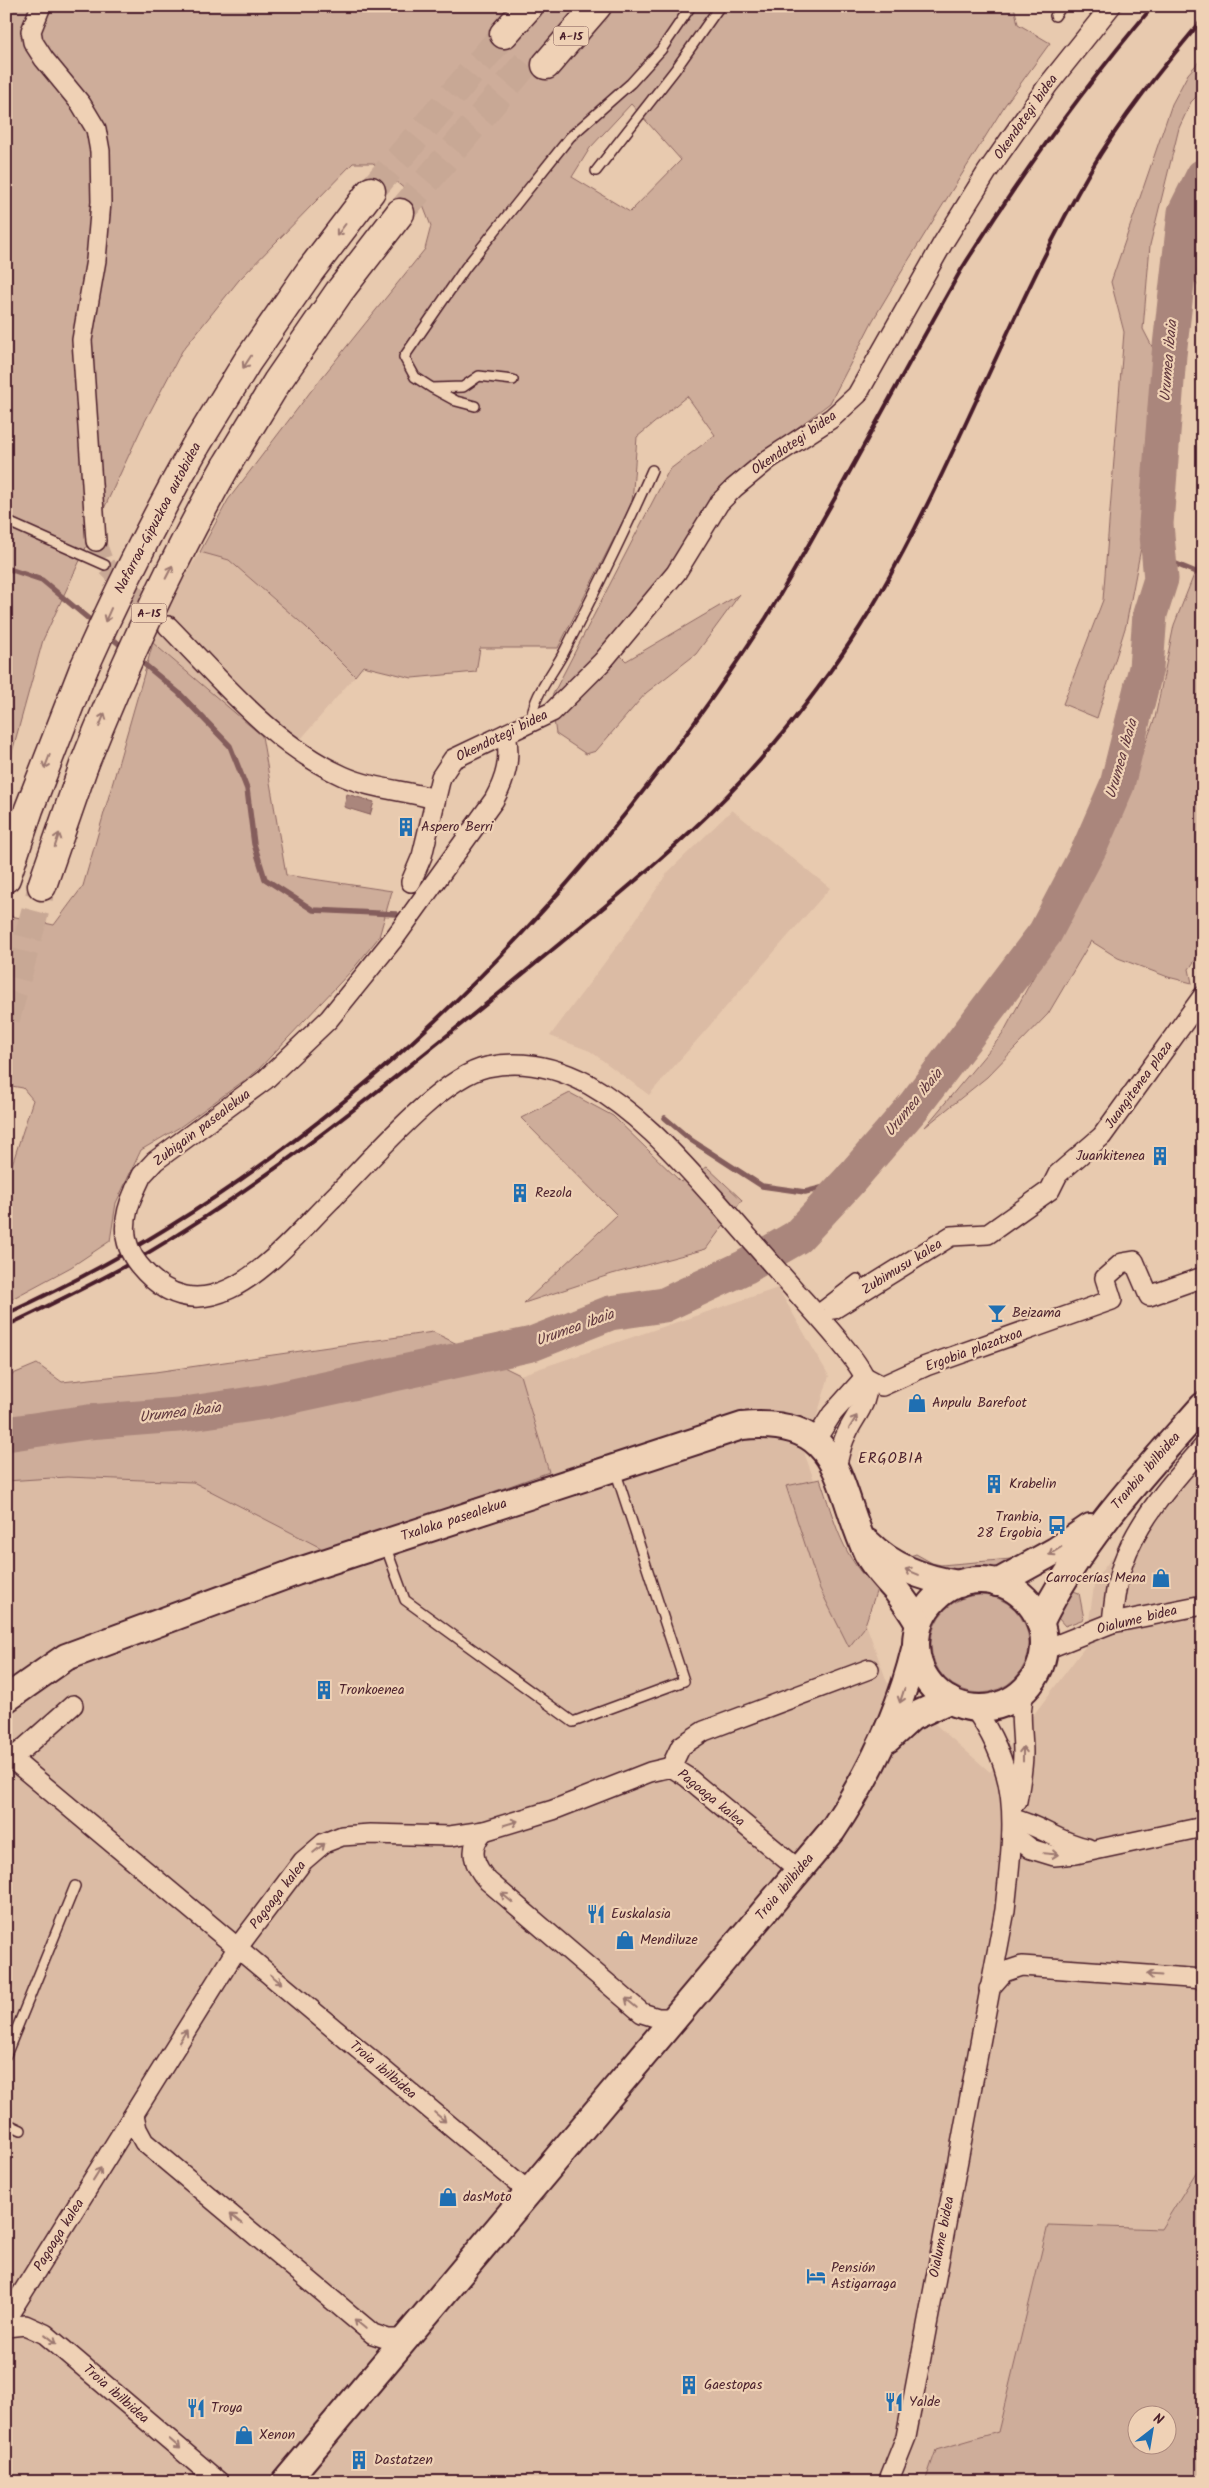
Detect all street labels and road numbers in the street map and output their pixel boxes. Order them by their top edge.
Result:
road number: A-15 [554,27,588,46]
street label: Okendotegi bidea [988,70,1064,164]
street label: Okendotegi bidea [747,405,841,481]
street label: Nafarroa-Gipuzkoa autobidea [109,438,207,598]
road number: A-15 [132,604,166,622]
street label: Okendotegi bidea [452,704,552,768]
street label: Juangitenea plaza [1099,1036,1179,1134]
street label: Zubigain pasealekua [148,1084,256,1172]
street label: Zubimusu kalea [857,1233,947,1301]
street label: Ergobia plazatxoa [922,1322,1026,1378]
street label: Tranbia ibilbidea [1106,1427,1186,1515]
street label: Txalaka pasealekua [398,1492,510,1548]
street label: Oialume bidea [1094,1599,1180,1641]
street label: Pagoaga kalea [672,1764,750,1832]
street label: Troia ibilbidea [750,1849,820,1925]
street label: Pagoaga kalea [244,1856,312,1934]
street label: Troia ibilbidea [345,2035,421,2105]
street label: Pagoaga kalea [28,2194,90,2276]
street label: Oialume bidea [923,2195,961,2279]
street label: Troia ibilbidea [78,2359,154,2429]

